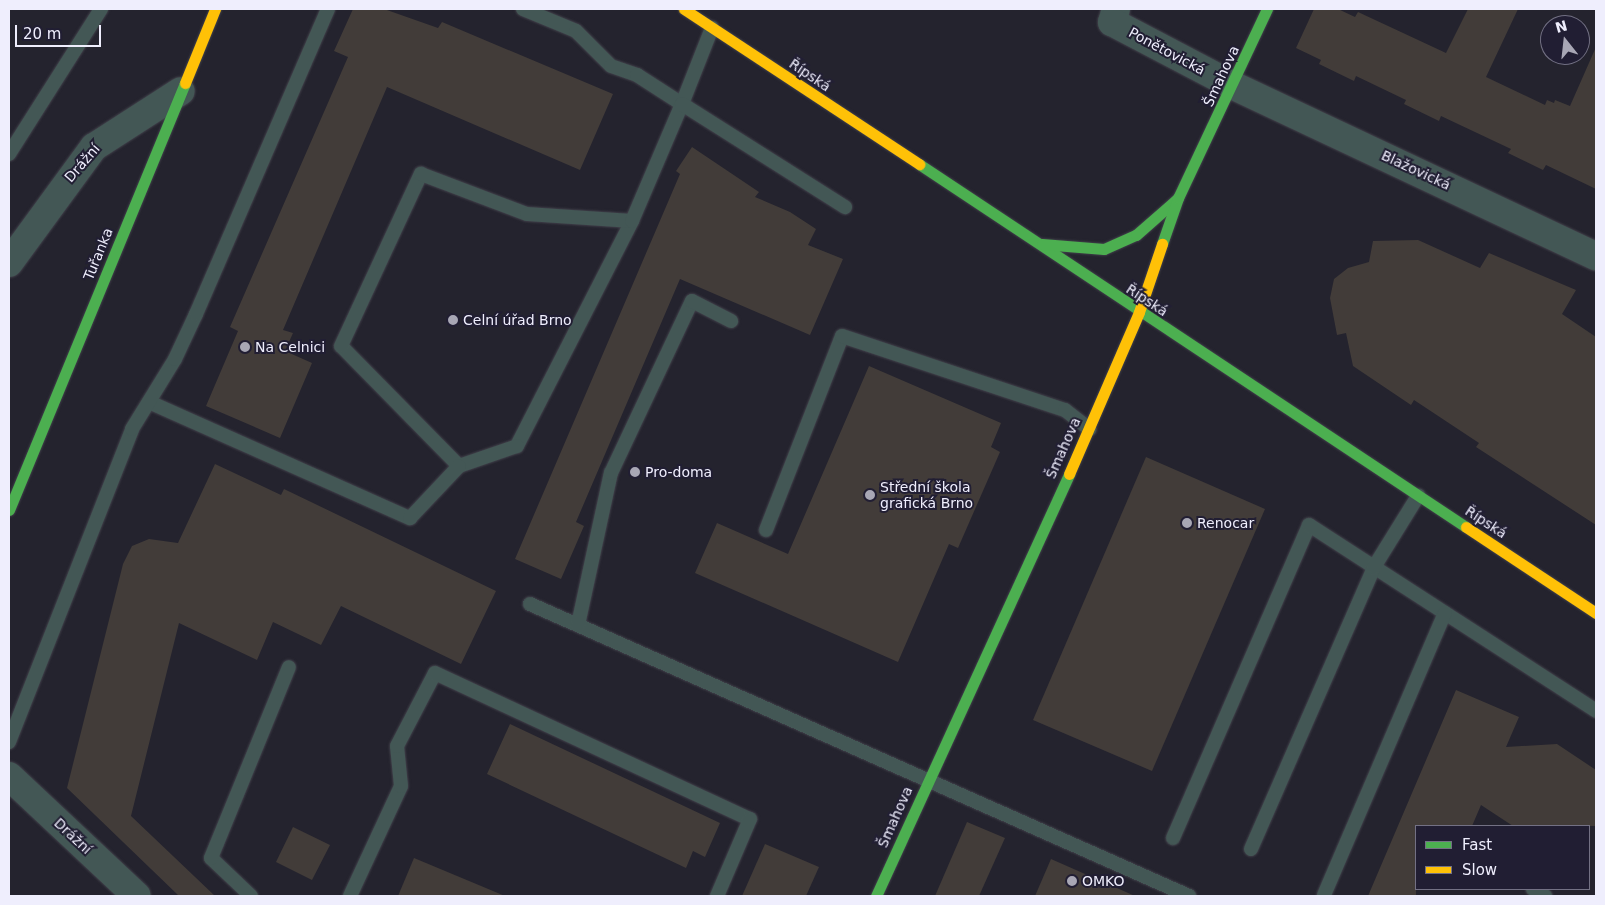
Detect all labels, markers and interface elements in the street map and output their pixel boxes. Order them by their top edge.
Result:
scale bar [18,15,104,47]
north arrow [1540,15,1590,65]
text: N [1553,17,1569,36]
street label: Ponětovická [1126,24,1208,78]
text: 20 m [23,25,61,43]
street label: Šmahova [1200,43,1242,109]
street label: Řípská [786,55,834,95]
street label: Drážní [61,140,103,186]
street label: Blažovická [1379,147,1453,193]
street label: Tuřanka [80,225,116,283]
street label: Řípská [1123,280,1171,320]
place label: Celní úřad Brno [463,312,572,328]
marker: Celní úřad Brno [447,314,459,326]
place label: Na Celnici [255,339,325,355]
marker: Na Celnici [239,341,251,353]
street label: Šmahova [1042,415,1084,481]
place label: Pro-doma [645,464,712,480]
marker: Pro-doma [629,466,641,478]
place label: Střední škola grafická Brno [880,479,973,512]
marker: Střední škola grafická Brno [864,489,876,501]
street label: Řípská [1462,502,1510,542]
place label: Renocar [1197,515,1254,531]
marker: Renocar [1181,517,1193,529]
street label: Šmahova [874,784,916,850]
street label: Drážní [51,814,95,858]
legend [1415,825,1590,890]
text: Fast [1462,836,1492,854]
text: Slow [1462,861,1497,879]
place label: OMKO [1082,873,1125,889]
marker: OMKO [1066,875,1078,887]

